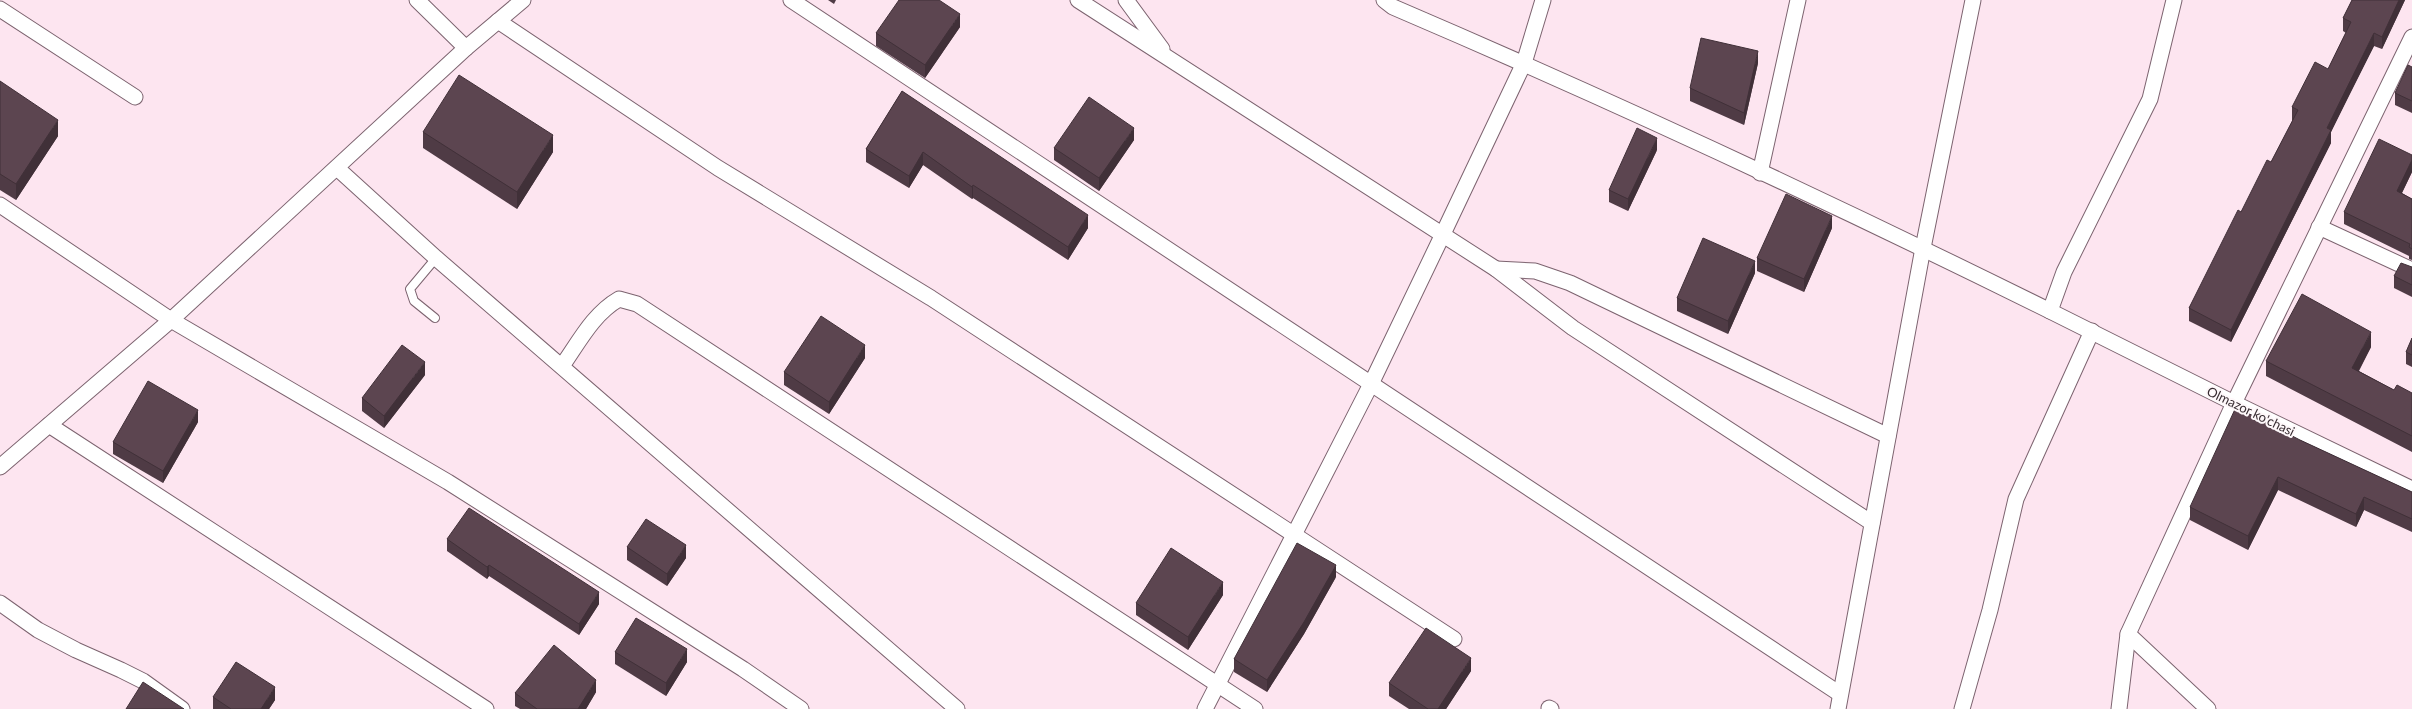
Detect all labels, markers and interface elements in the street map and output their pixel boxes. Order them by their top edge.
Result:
street label: Olmazor ko'chasi [2204,383,2298,439]

